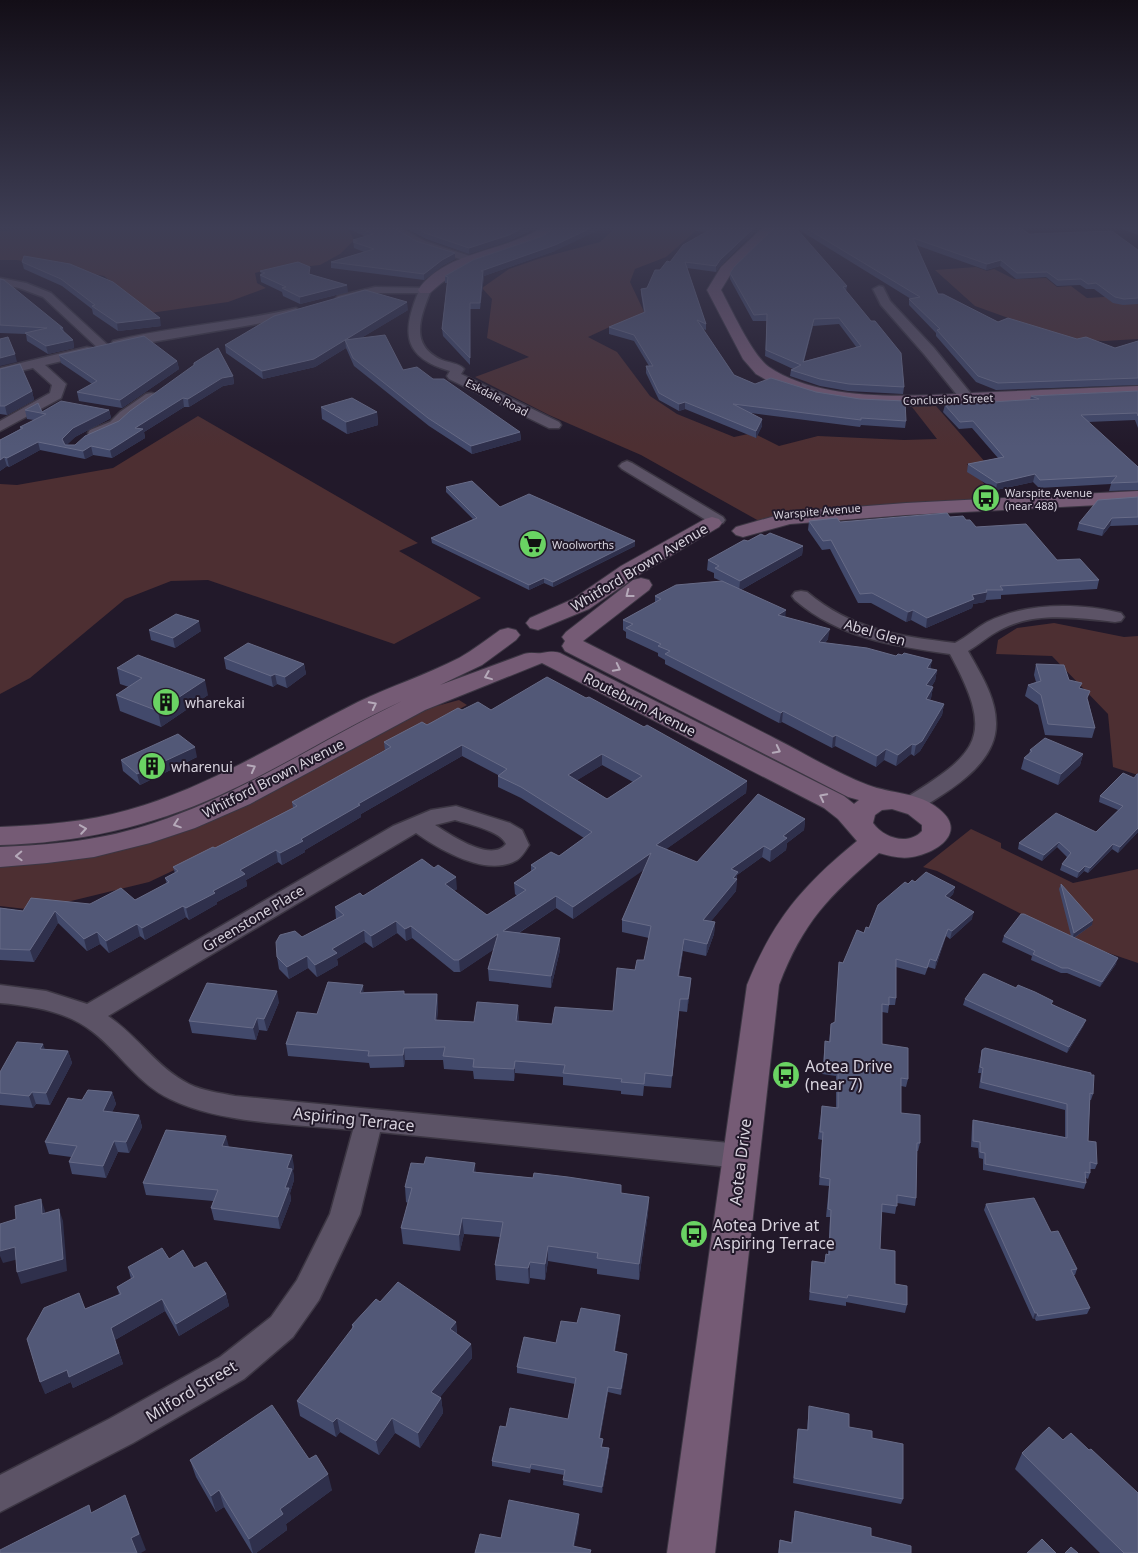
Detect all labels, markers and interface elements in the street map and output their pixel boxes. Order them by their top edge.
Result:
street label: Eskdale Road [463,375,531,419]
street label: Conclusion Street [903,390,993,408]
bus stop icon: Warspite Avenue (near 488) [971,483,1001,513]
place label: Warspite Avenue (near 488) [1005,485,1092,513]
street label: Warspite Avenue [773,500,861,522]
street label: Whitford Brown Avenue [567,518,711,615]
supermarket icon: Woolworths [518,529,548,559]
place label: Woolworths [552,537,614,552]
one-way arrow [626,588,635,596]
street label: Abel Glen [842,614,908,650]
one-way arrow [612,662,621,672]
street label: Routeburn Avenue [581,668,699,740]
one-way arrow [484,670,493,681]
building icon: wharekai [151,687,181,717]
place label: wharekai [185,693,245,712]
one-way arrow [368,701,377,711]
street label: Whitford Brown Avenue [199,734,347,822]
one-way arrow [772,744,781,754]
building icon: wharenui [137,751,167,781]
place label: wharenui [171,757,233,776]
one-way arrow [246,764,255,774]
one-way arrow [820,793,829,803]
one-way arrow [174,818,182,828]
one-way arrow [80,824,88,835]
one-way arrow [14,851,22,862]
street label: Greenstone Place [199,880,307,956]
place label: Aotea Drive (near 7) [805,1055,892,1095]
bus stop icon: Aotea Drive (near 7) [771,1060,801,1090]
street label: Aspiring Terrace [292,1102,416,1136]
street label: Aotea Drive [724,1117,756,1207]
place label: Aotea Drive at Aspiring Terrace [713,1214,835,1254]
bus stop icon: Aotea Drive at Aspiring Terrace [679,1219,709,1249]
street label: Milford Street [141,1355,241,1427]

